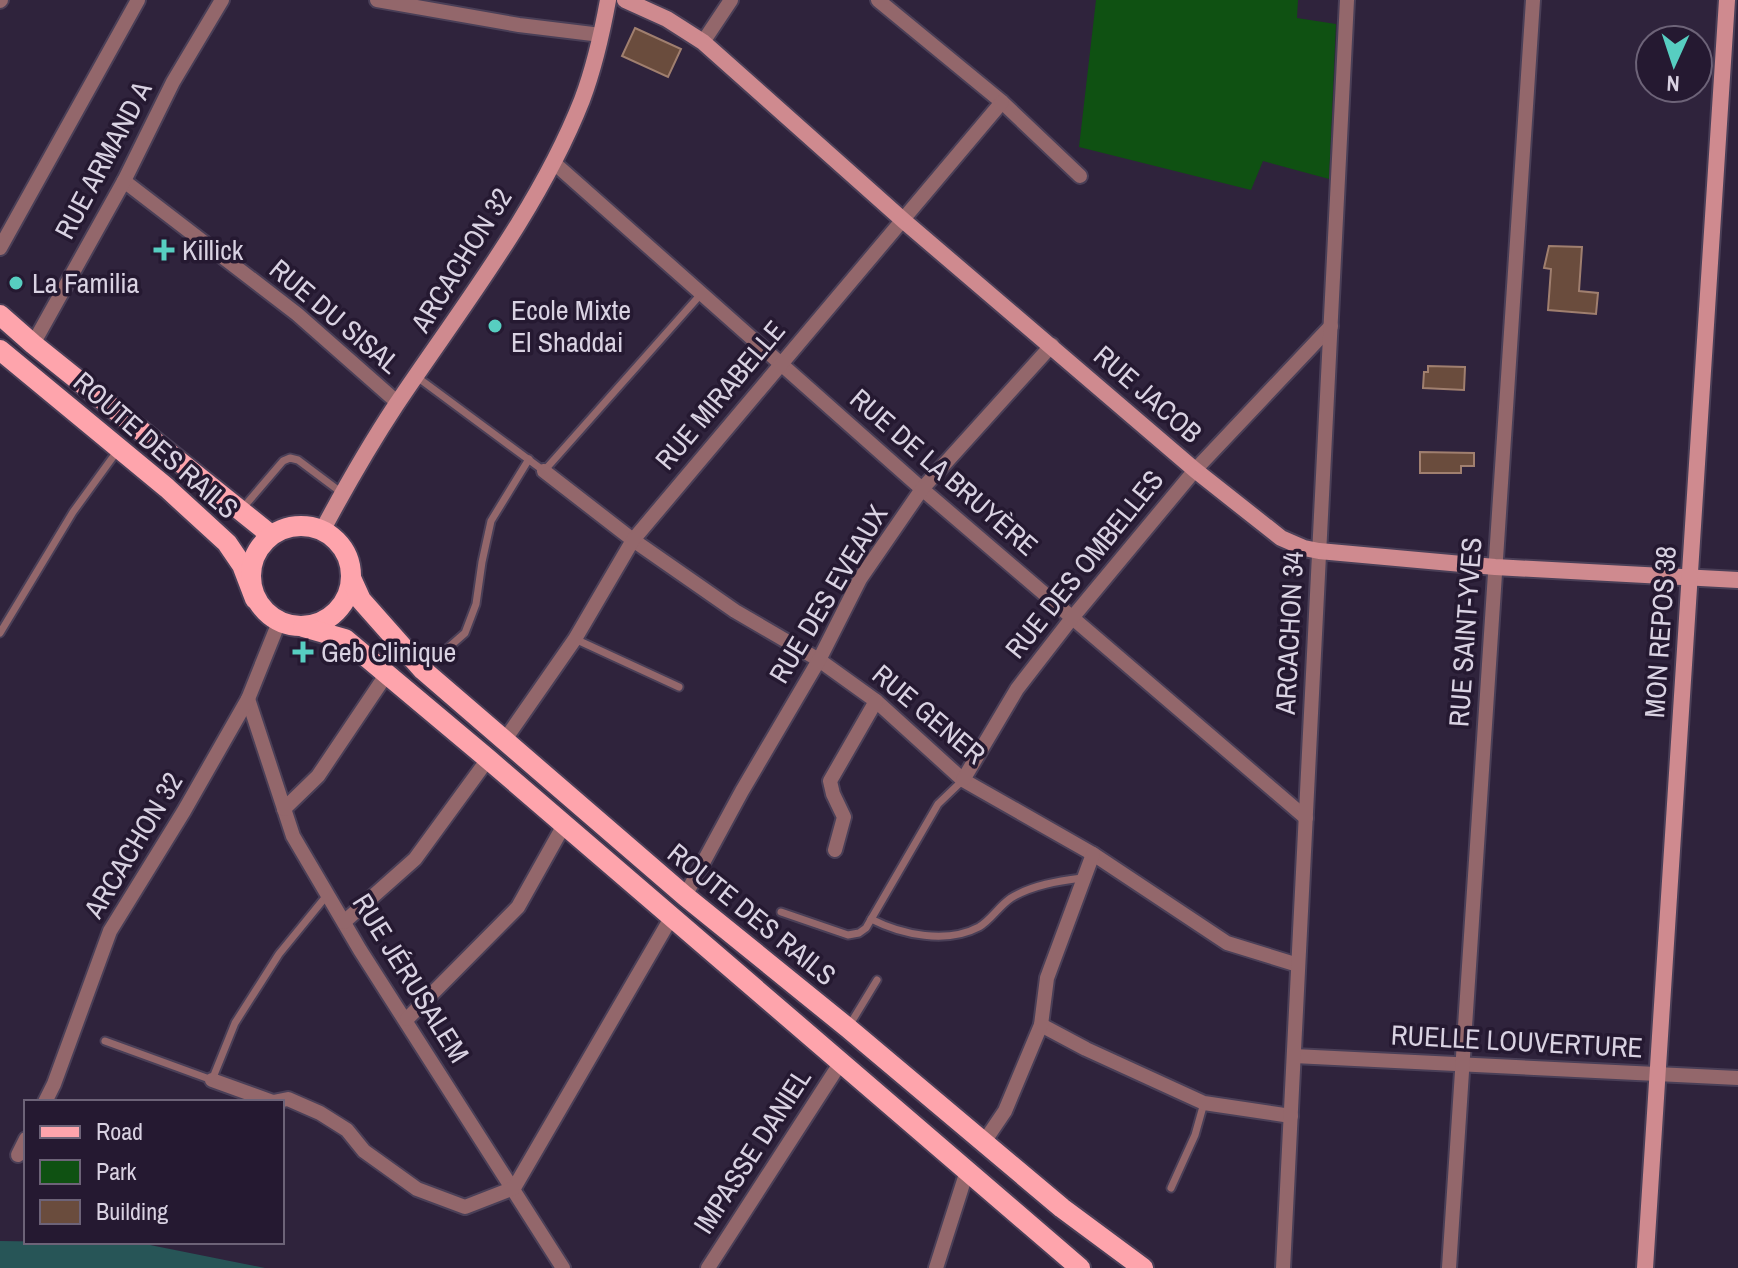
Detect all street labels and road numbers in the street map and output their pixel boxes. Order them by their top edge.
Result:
street label: RUE ARMAND A [45,74,161,246]
street label: ARCACHON 32 [401,181,520,340]
street label: RUE DU SISAL [262,250,408,382]
street label: RUE MIRABELLE [646,312,794,478]
street label: RUE JACOB [1086,337,1210,451]
street label: ROUTE DES RAILS [66,363,246,527]
street label: RUE DE LA BRUYÈRE [842,380,1046,564]
street label: RUE DES OMBELLES [996,462,1172,666]
street label: RUE DES EVEAUX [760,497,897,690]
street label: RUE SAINT-YVES [1439,536,1491,728]
street label: MON REPOS 38 [1635,545,1685,719]
street label: ARCACHON 34 [1266,550,1312,717]
street label: RUE GENER [864,656,994,772]
street label: ARCACHON 32 [74,765,191,926]
street label: ROUTE DES RAILS [660,834,844,994]
street label: RUE JÉRUSALEM [344,886,478,1070]
street label: RUELLE LOUVERTURE [1390,1015,1644,1067]
street label: IMPASSE DANIEL [684,1061,820,1241]

